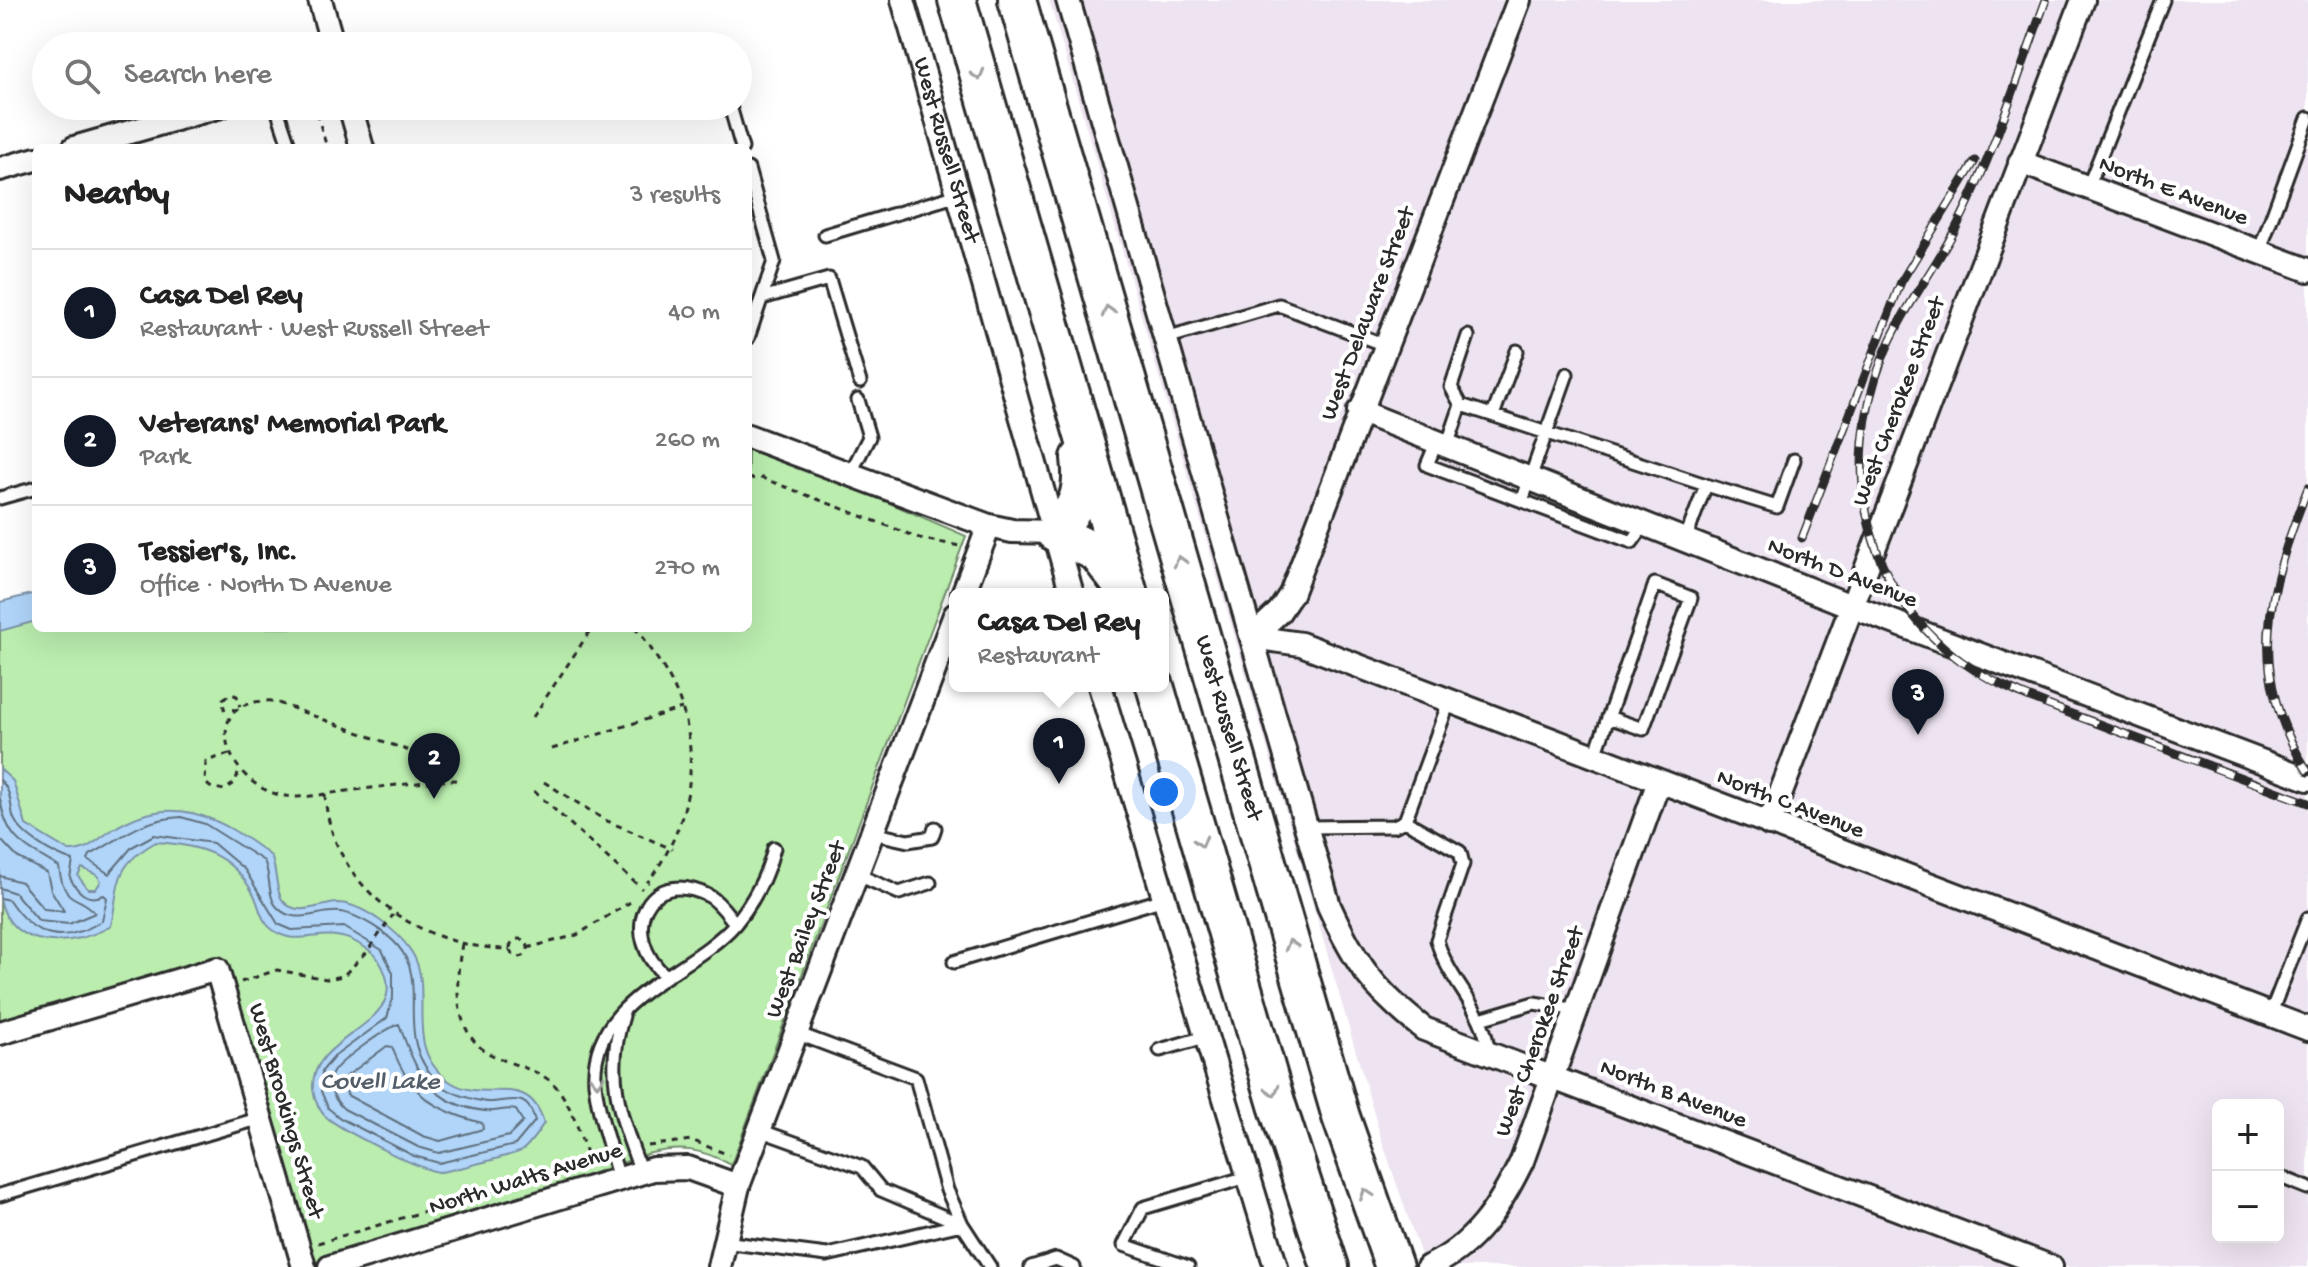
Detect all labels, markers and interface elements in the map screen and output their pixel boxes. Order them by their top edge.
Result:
search box [32,32,752,120]
icon: search [60,54,104,98]
street label: West Russell Street [906,54,986,248]
text: Search here [124,59,272,94]
one-way arrow [969,67,985,81]
street label: North E Avenue [2094,150,2252,234]
text: Nearby [64,176,169,216]
text: 3 results [630,181,720,212]
street label: West Delaware Street [1315,201,1424,425]
text: Casa Del Rey [140,280,302,315]
street label: West Cherokee Street [1847,291,1954,511]
text: 1 [85,298,95,329]
text: 40 m [668,298,720,329]
one-way arrow [1100,305,1117,319]
text: Restaurant · West Russell Street [140,315,488,346]
text: Veterans' Memorial Park [140,408,445,443]
text: 2 [84,426,96,457]
text: 260 m [655,426,720,457]
text: Park [140,443,190,474]
street label: North D Avenue [1763,532,1922,616]
text: Tessier's, Inc. [140,536,298,571]
text: 3 [83,554,97,585]
text: 270 m [654,554,720,585]
one-way arrow [1173,555,1189,568]
text: Office · North D Avenue [140,571,392,602]
popup [949,588,1169,692]
text: Casa Del Rey [978,607,1140,642]
street label: West Russell Street [1188,632,1269,826]
text: Restaurant [978,642,1098,673]
pin: 3 [1892,669,1944,735]
pin: 1 [1033,718,1085,784]
pin: 2 [408,733,460,799]
street label: North C Avenue [1712,764,1869,847]
your location [1144,772,1184,812]
one-way arrow [1192,834,1208,848]
street label: West Bailey Street [760,835,855,1023]
street label: West Cherokee Street [1489,921,1593,1141]
one-way arrow [1284,939,1301,953]
street label: West Brookings Street [240,1000,330,1224]
street label: North B Avenue [1595,1054,1751,1137]
water label: Covell Lake [320,1068,441,1099]
one-way arrow [589,1075,606,1088]
one-way arrow [1264,1084,1280,1098]
map controls [2212,1099,2284,1243]
button: + [2212,1099,2284,1171]
street label: North Walts Avenue [426,1137,627,1223]
button: − [2212,1171,2284,1243]
one-way arrow [1360,1188,1376,1202]

